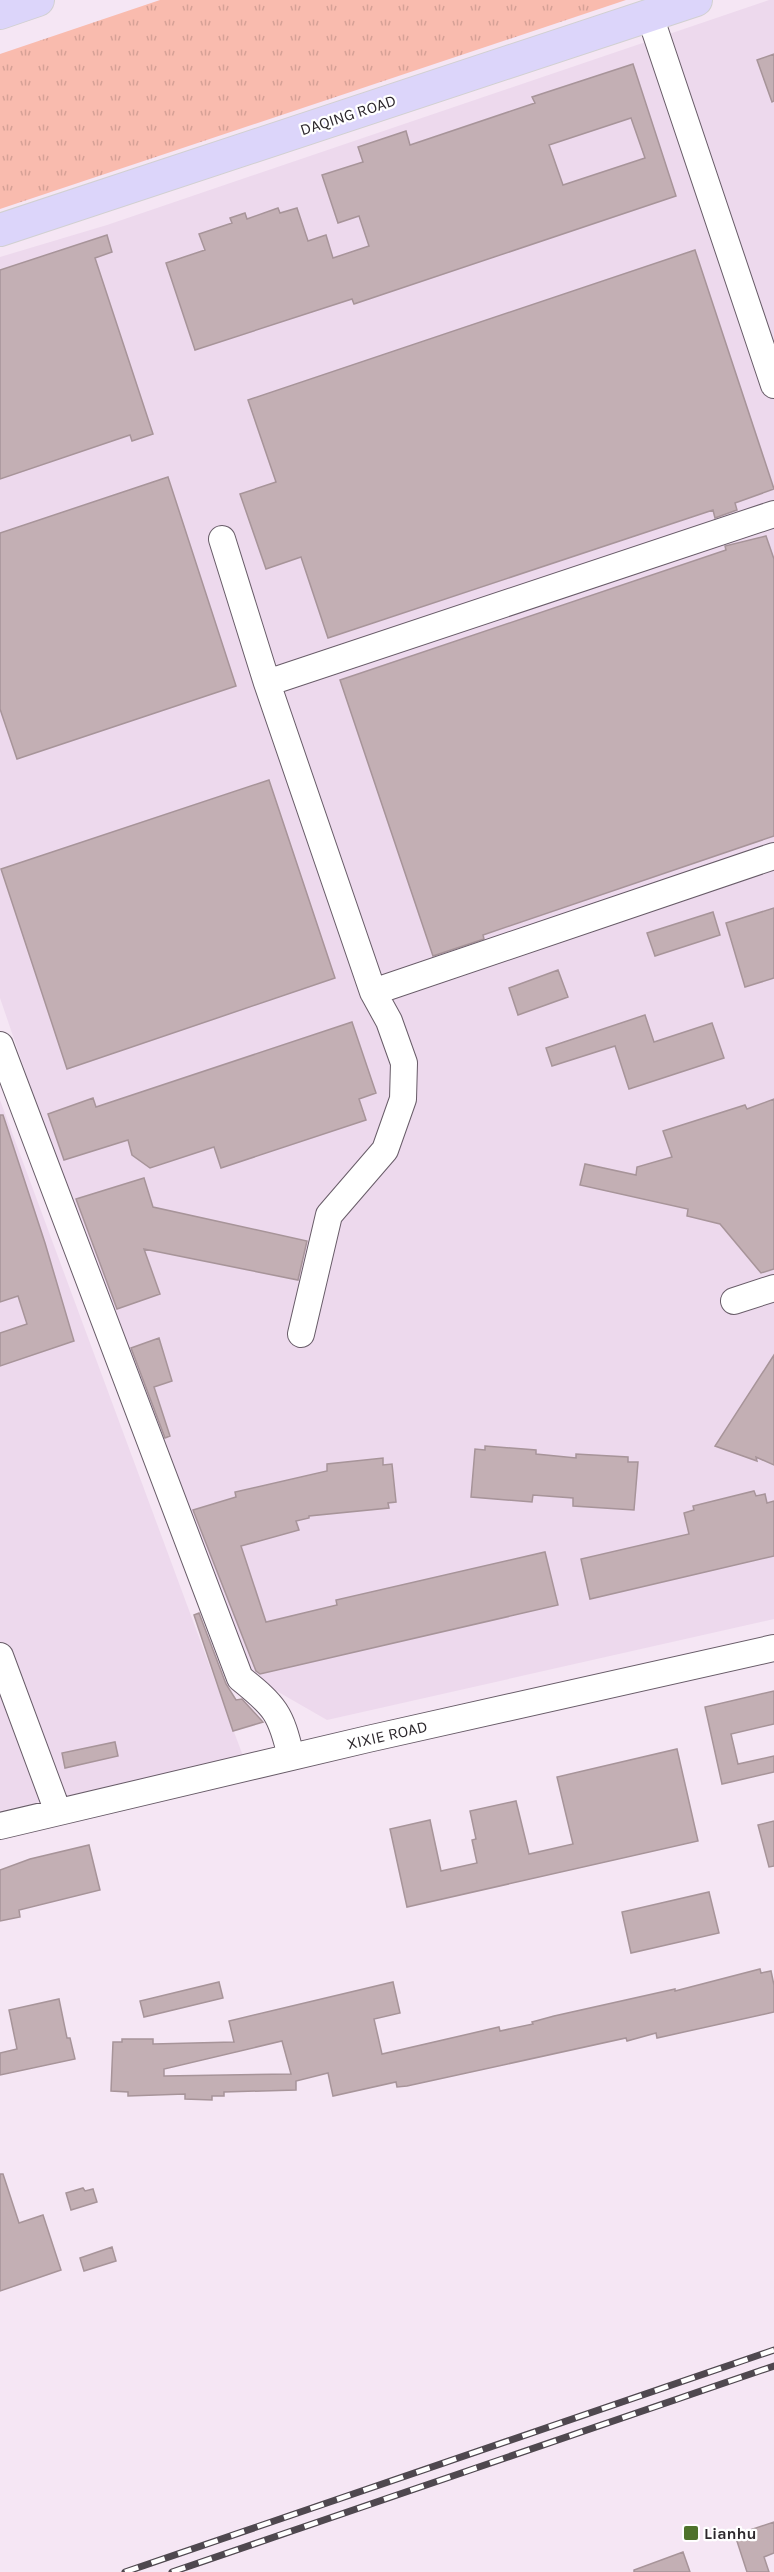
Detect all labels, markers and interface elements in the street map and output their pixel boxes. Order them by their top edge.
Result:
street label: DAQING ROAD [298,91,398,139]
street label: XIXIE ROAD [345,1717,429,1753]
marker: Lianhu [682,2524,700,2542]
place label: Lianhu [704,2524,756,2543]

